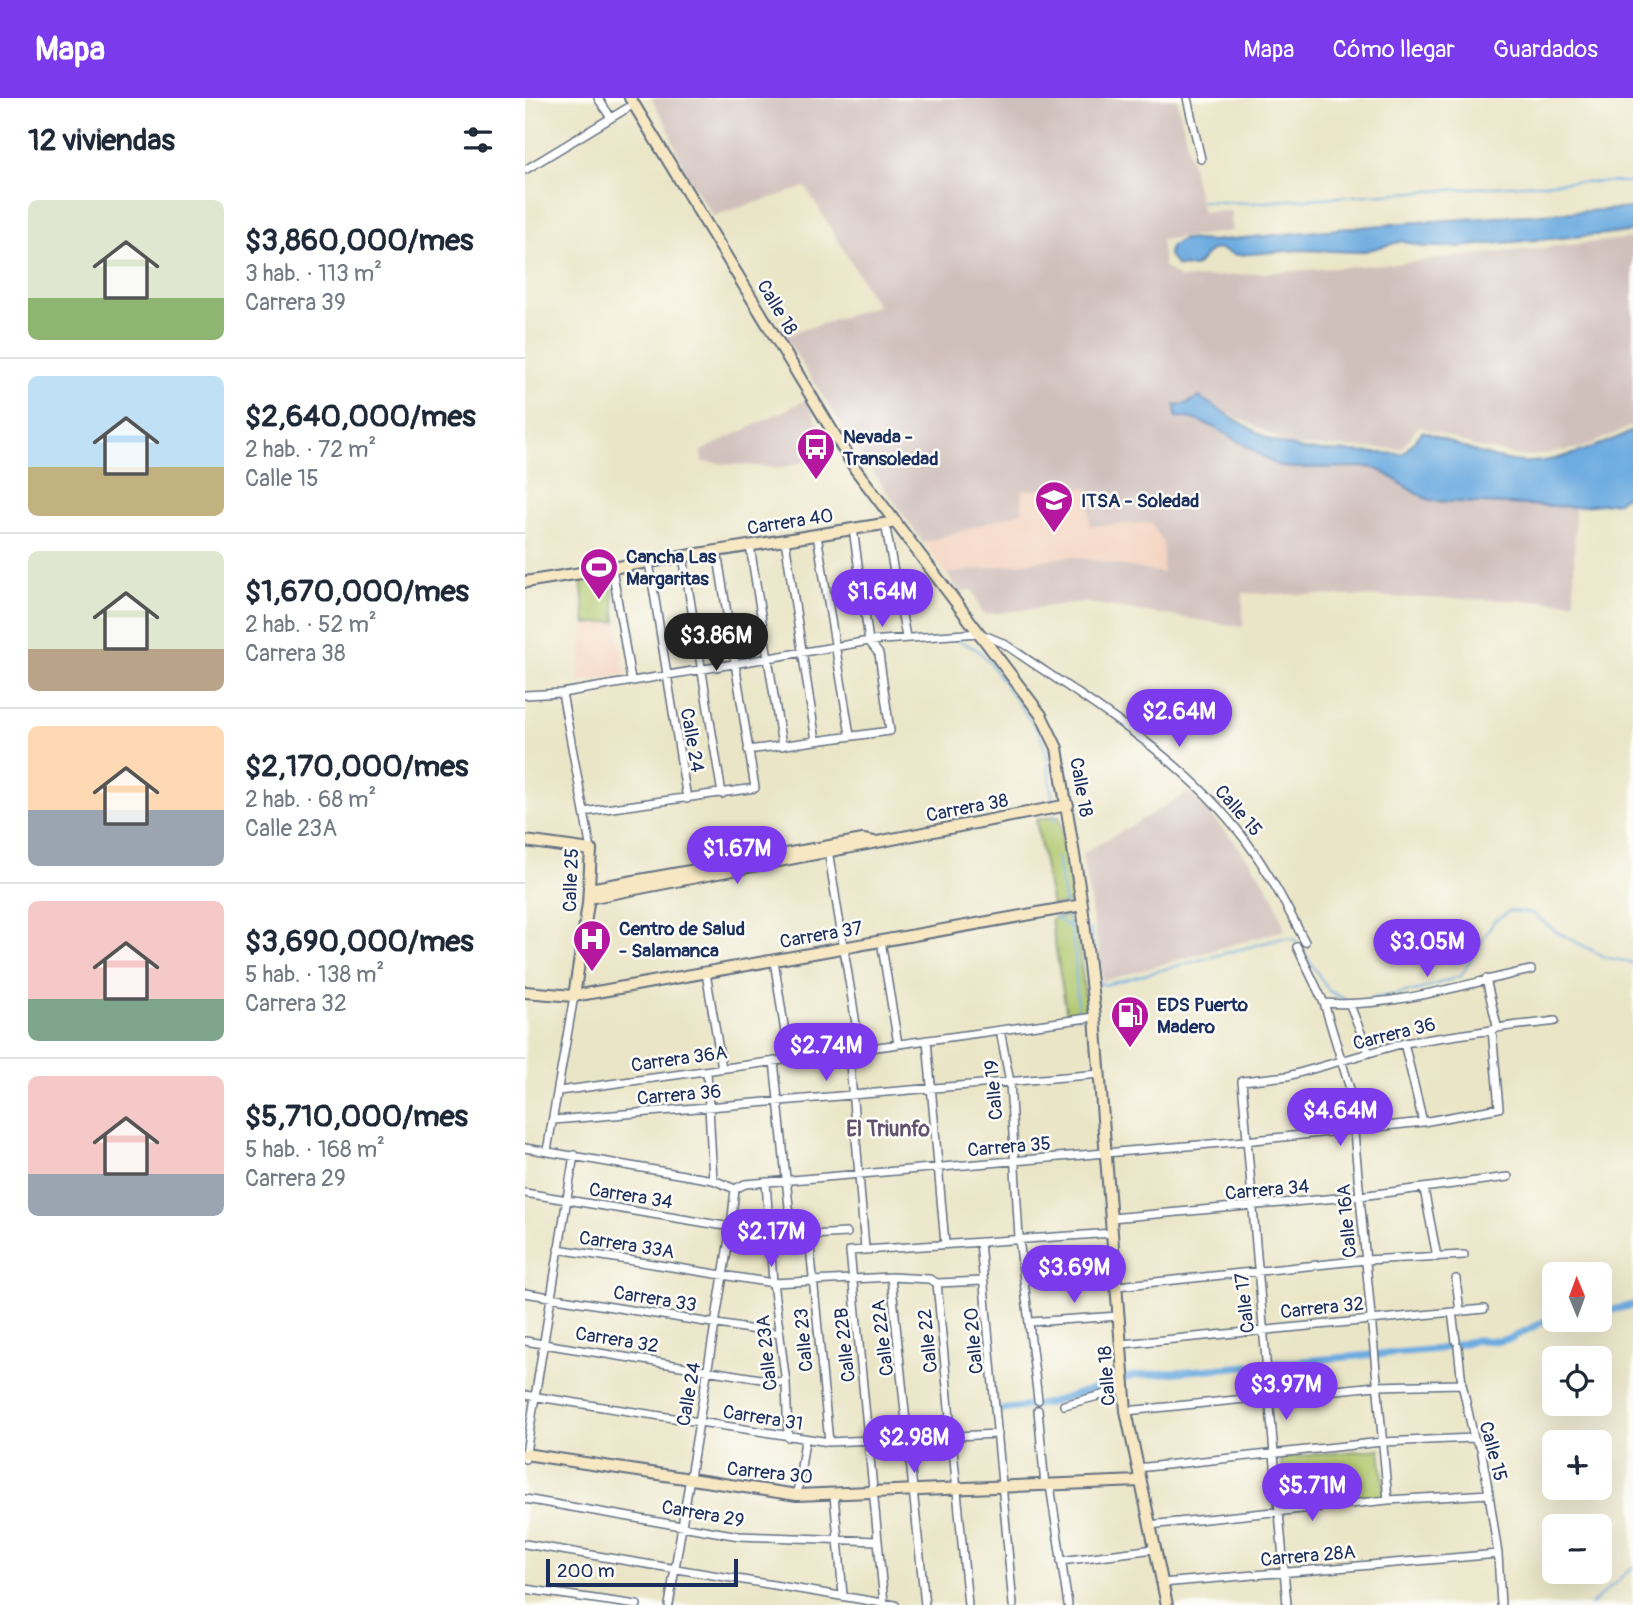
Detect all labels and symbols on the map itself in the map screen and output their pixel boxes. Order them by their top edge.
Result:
street label: Calle 18 [751,276,803,339]
place label: Nevada - Transoledad [842,425,938,471]
bus stop icon: Nevada - Transoledad [795,426,837,481]
school or university icon: ITSA - Soledad [1033,479,1075,534]
place label: ITSA - Soledad [1081,489,1199,513]
street label: Carrera 40 [745,503,835,541]
place label: Cancha Las Margaritas [626,545,717,591]
sports icon: Cancha Las Margaritas [578,546,620,601]
pin: $1.64M [825,570,939,629]
pin: $3.86M [659,614,773,673]
pin: $2.64M [1122,690,1236,749]
street label: Calle 24 [675,706,709,774]
street label: Calle 18 [1064,755,1098,819]
street label: Calle 15 [1209,780,1267,841]
street label: Carrera 38 [924,788,1010,828]
pin: $1.67M [680,826,794,886]
street label: Calle 25 [558,848,584,912]
street label: Carrera 37 [778,916,864,954]
place label: Centro de Salud - Salamanca [619,917,745,963]
hospital icon: Centro de Salud - Salamanca [571,918,613,973]
pin: $3.05M [1370,920,1484,979]
place label: EDS Puerto Madero [1157,993,1249,1039]
fuel station icon: EDS Puerto Madero [1109,994,1151,1049]
street label: Carrera 36 [1350,1012,1438,1056]
pin: $2.74M [769,1024,883,1083]
street label: Carrera 36A [630,1040,729,1078]
street label: Calle 19 [979,1059,1009,1121]
street label: Carrera 36 [636,1079,722,1111]
pin: $4.64M [1283,1088,1397,1148]
district label: El Triunfo [846,1116,931,1143]
street label: Carrera 35 [966,1131,1052,1163]
street label: Carrera 34 [1224,1174,1310,1206]
street label: Carrera 34 [587,1178,674,1214]
street label: Calle 16A [1332,1183,1362,1259]
pin: $2.17M [714,1210,828,1269]
street label: Carrera 33A [577,1226,676,1264]
pin: $3.69M [1017,1246,1131,1305]
north arrow [1542,1262,1612,1332]
street label: Calle 17 [1230,1272,1260,1334]
street label: Carrera 33 [611,1281,698,1317]
street label: Carrera 32 [1279,1292,1365,1324]
street label: Calle 22A [866,1298,900,1377]
street label: Calle 22B [829,1306,861,1383]
street label: Calle 23 [789,1307,819,1373]
street label: Calle 20 [959,1307,989,1375]
street label: Calle 22 [913,1308,943,1374]
street label: Calle 23A [751,1314,783,1392]
street label: Carrera 32 [573,1322,660,1358]
street label: Calle 18 [1093,1345,1121,1407]
street label: Calle 24 [672,1360,706,1428]
pin: $3.97M [1229,1362,1343,1422]
street label: Carrera 31 [721,1400,805,1436]
pin: $2.98M [857,1416,971,1475]
street label: Calle 15 [1474,1419,1512,1484]
street label: Carrera 30 [726,1457,814,1489]
pin: $5.71M [1255,1464,1369,1523]
street label: Carrera 29 [660,1495,746,1533]
street label: Carrera 28A [1260,1540,1357,1572]
scale bar [546,1556,739,1588]

